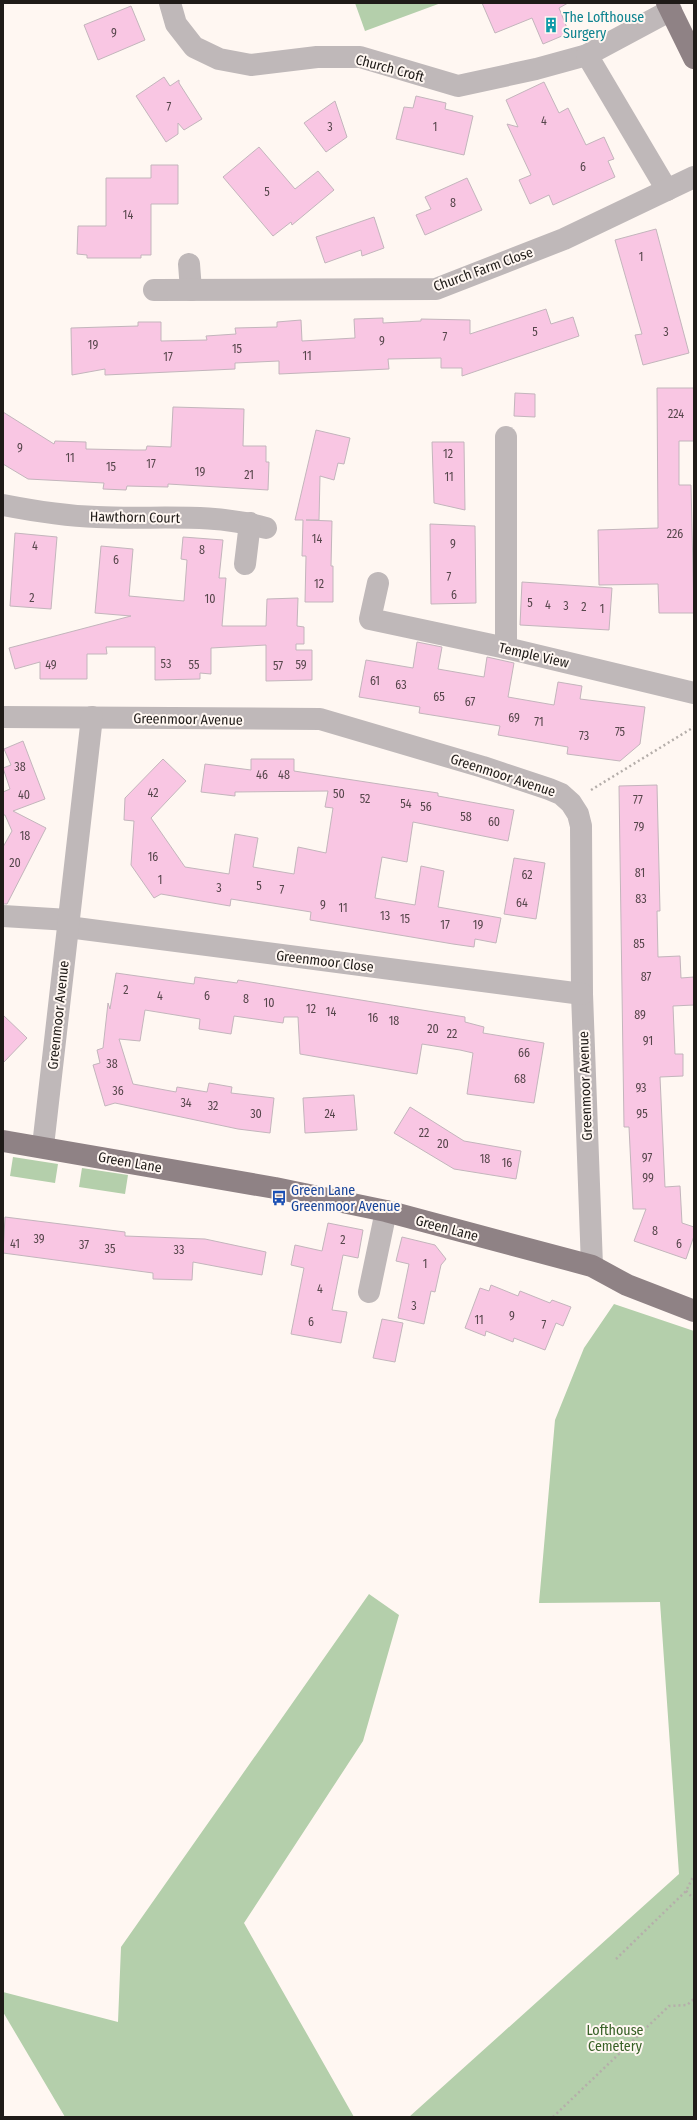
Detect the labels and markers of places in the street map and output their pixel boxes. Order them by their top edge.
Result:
place label: The Lofthouse Surgery [563,9,644,42]
building icon: The Lofthouse Surgery [542,16,560,34]
place label: Green Lane Greenmoor Avenue [291,1182,401,1215]
bus stop icon: Green Lane Greenmoor Avenue [270,1189,288,1207]

